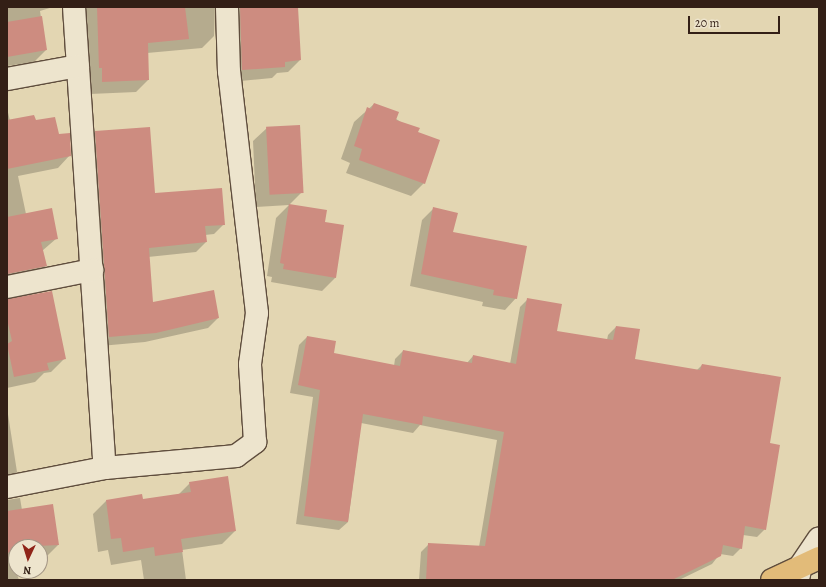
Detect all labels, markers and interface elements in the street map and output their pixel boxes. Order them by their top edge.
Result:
scale bar [690,8,782,34]
text: 20 m [695,15,719,31]
north arrow [8,539,48,579]
text: N [23,563,32,578]

